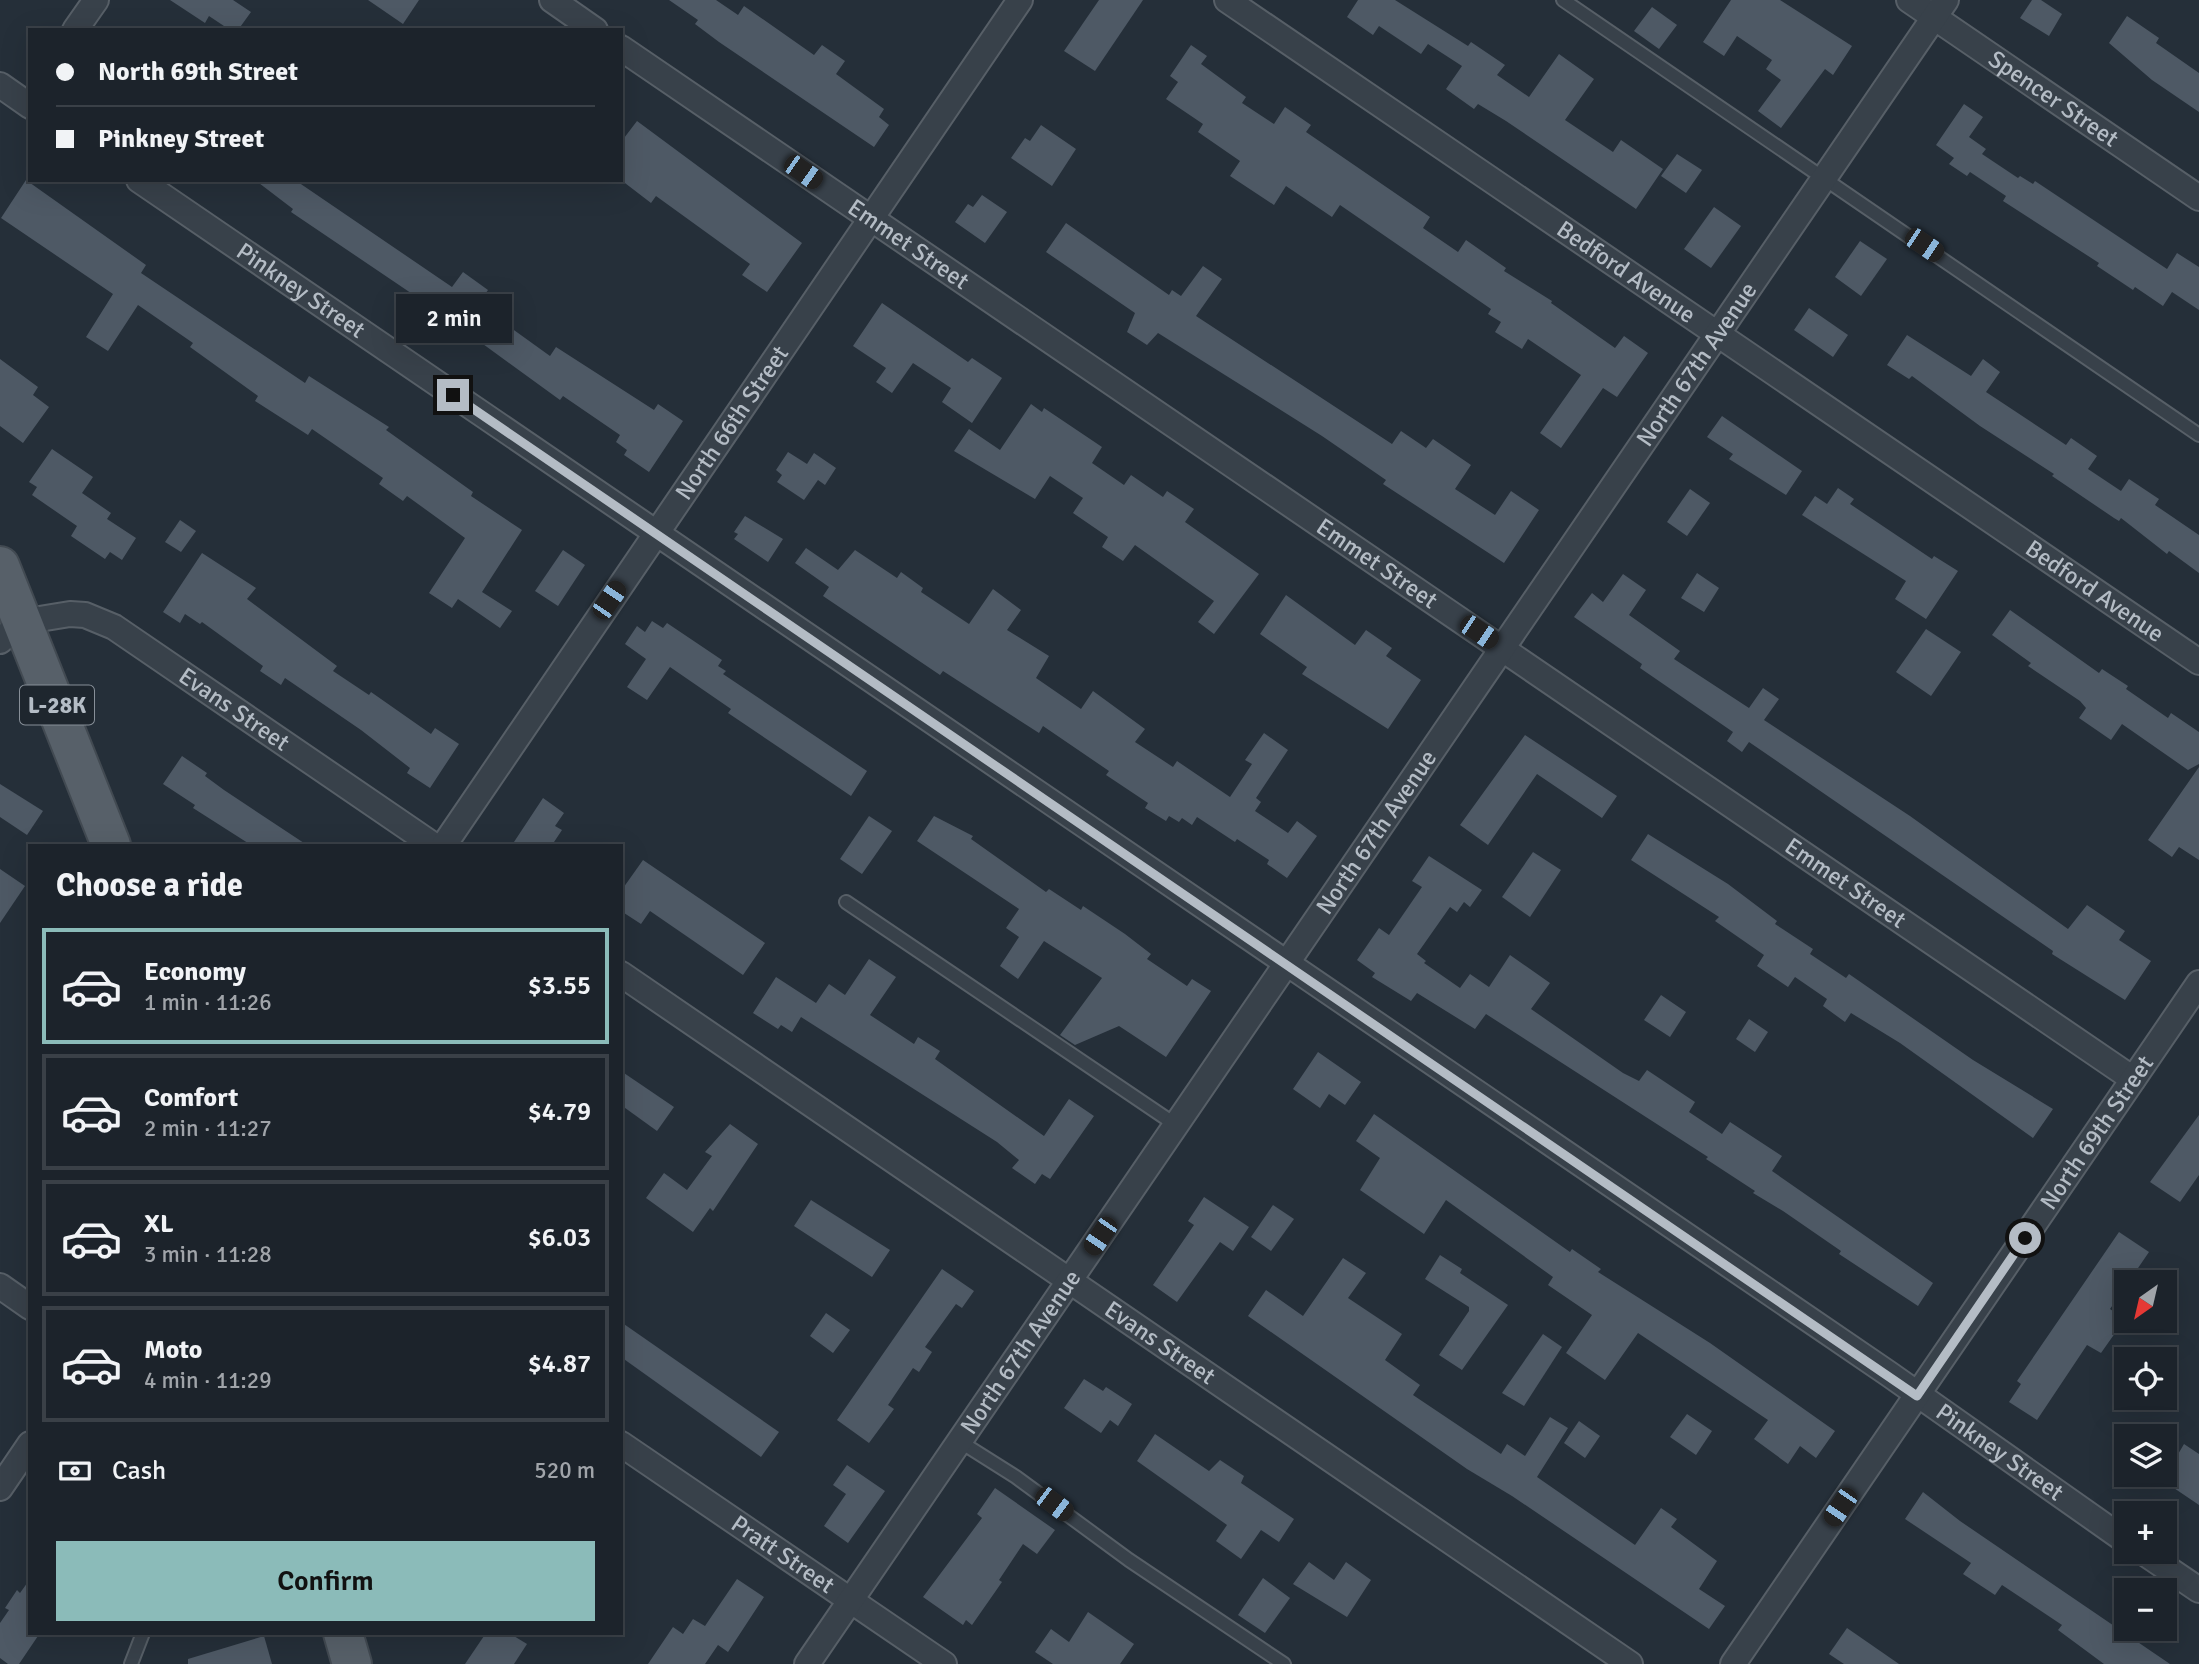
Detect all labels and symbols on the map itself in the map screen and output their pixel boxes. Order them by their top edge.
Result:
street label: Spencer Street [1983,44,2124,154]
car [780,151,827,193]
street label: Emmet Street [842,192,975,296]
street label: Bedford Avenue [1551,214,1701,330]
car [1901,225,1948,265]
street label: Pinkney Street [231,236,371,345]
street label: North 67th Avenue [1630,276,1763,452]
callout: 2 min [395,294,511,342]
street label: North 66th Street [669,340,795,506]
route end [437,379,469,411]
street label: Emmet Street [1311,512,1443,615]
street label: Bedford Avenue [2020,533,2170,649]
car [589,577,630,623]
car [1456,612,1503,652]
street label: Evans Street [173,661,295,758]
road number: L-28K [20,685,94,724]
street label: North 67th Avenue [1310,744,1443,920]
street label: Emmet Street [1779,831,1912,935]
street label: North 69th Street [2033,1050,2160,1215]
car [1080,1213,1121,1259]
route start [2009,1222,2041,1254]
street label: North 67th Avenue [954,1264,1087,1440]
north arrow [2114,1270,2177,1334]
street label: Evans Street [1099,1294,1221,1391]
street label: Pinkney Street [1930,1397,2069,1507]
car [1031,1483,1078,1525]
car [1820,1484,1861,1530]
street label: Pratt Street [726,1509,840,1600]

